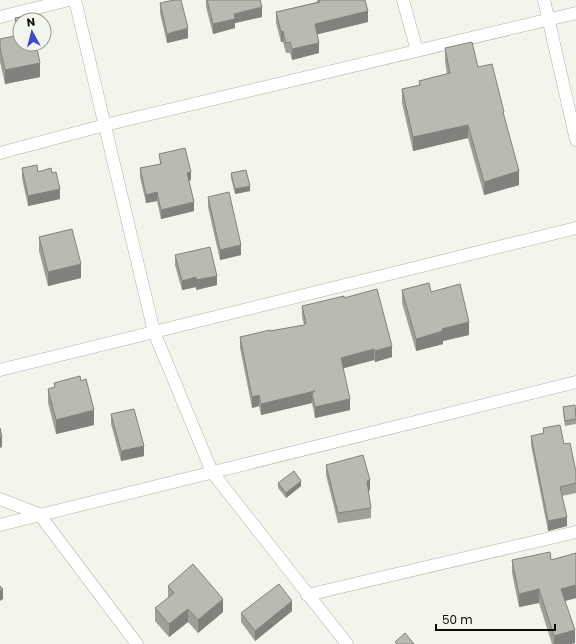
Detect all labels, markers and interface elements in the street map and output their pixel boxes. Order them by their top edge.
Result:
north arrow [12,12,52,52]
text: N [26,14,36,31]
scale bar [436,606,555,632]
text: 50 m [442,611,473,628]

